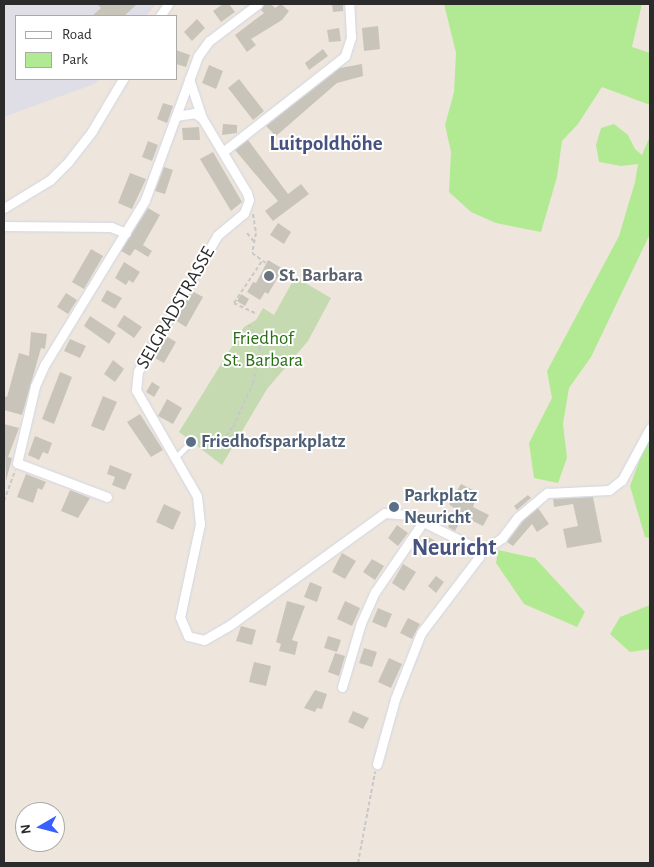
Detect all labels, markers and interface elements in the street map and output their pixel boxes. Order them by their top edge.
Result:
legend [15,15,178,80]
text: Road [62,27,92,42]
text: Park [62,52,88,67]
district label: Luitpoldhöhe [269,131,383,157]
street label: SELGRADSTRASSE [132,243,220,373]
place label: St. Barbara [279,265,363,287]
marker: St. Barbara [263,270,275,282]
park label: Friedhof St. Barbara [223,328,303,372]
place label: Friedhofsparkplatz [201,431,345,453]
marker: Friedhofsparkplatz [185,436,197,448]
place label: Parkplatz Neuricht [404,485,477,529]
marker: Parkplatz Neuricht [388,501,400,513]
district label: Neuricht [412,535,496,563]
north arrow [15,802,65,852]
text: N [19,823,34,835]

